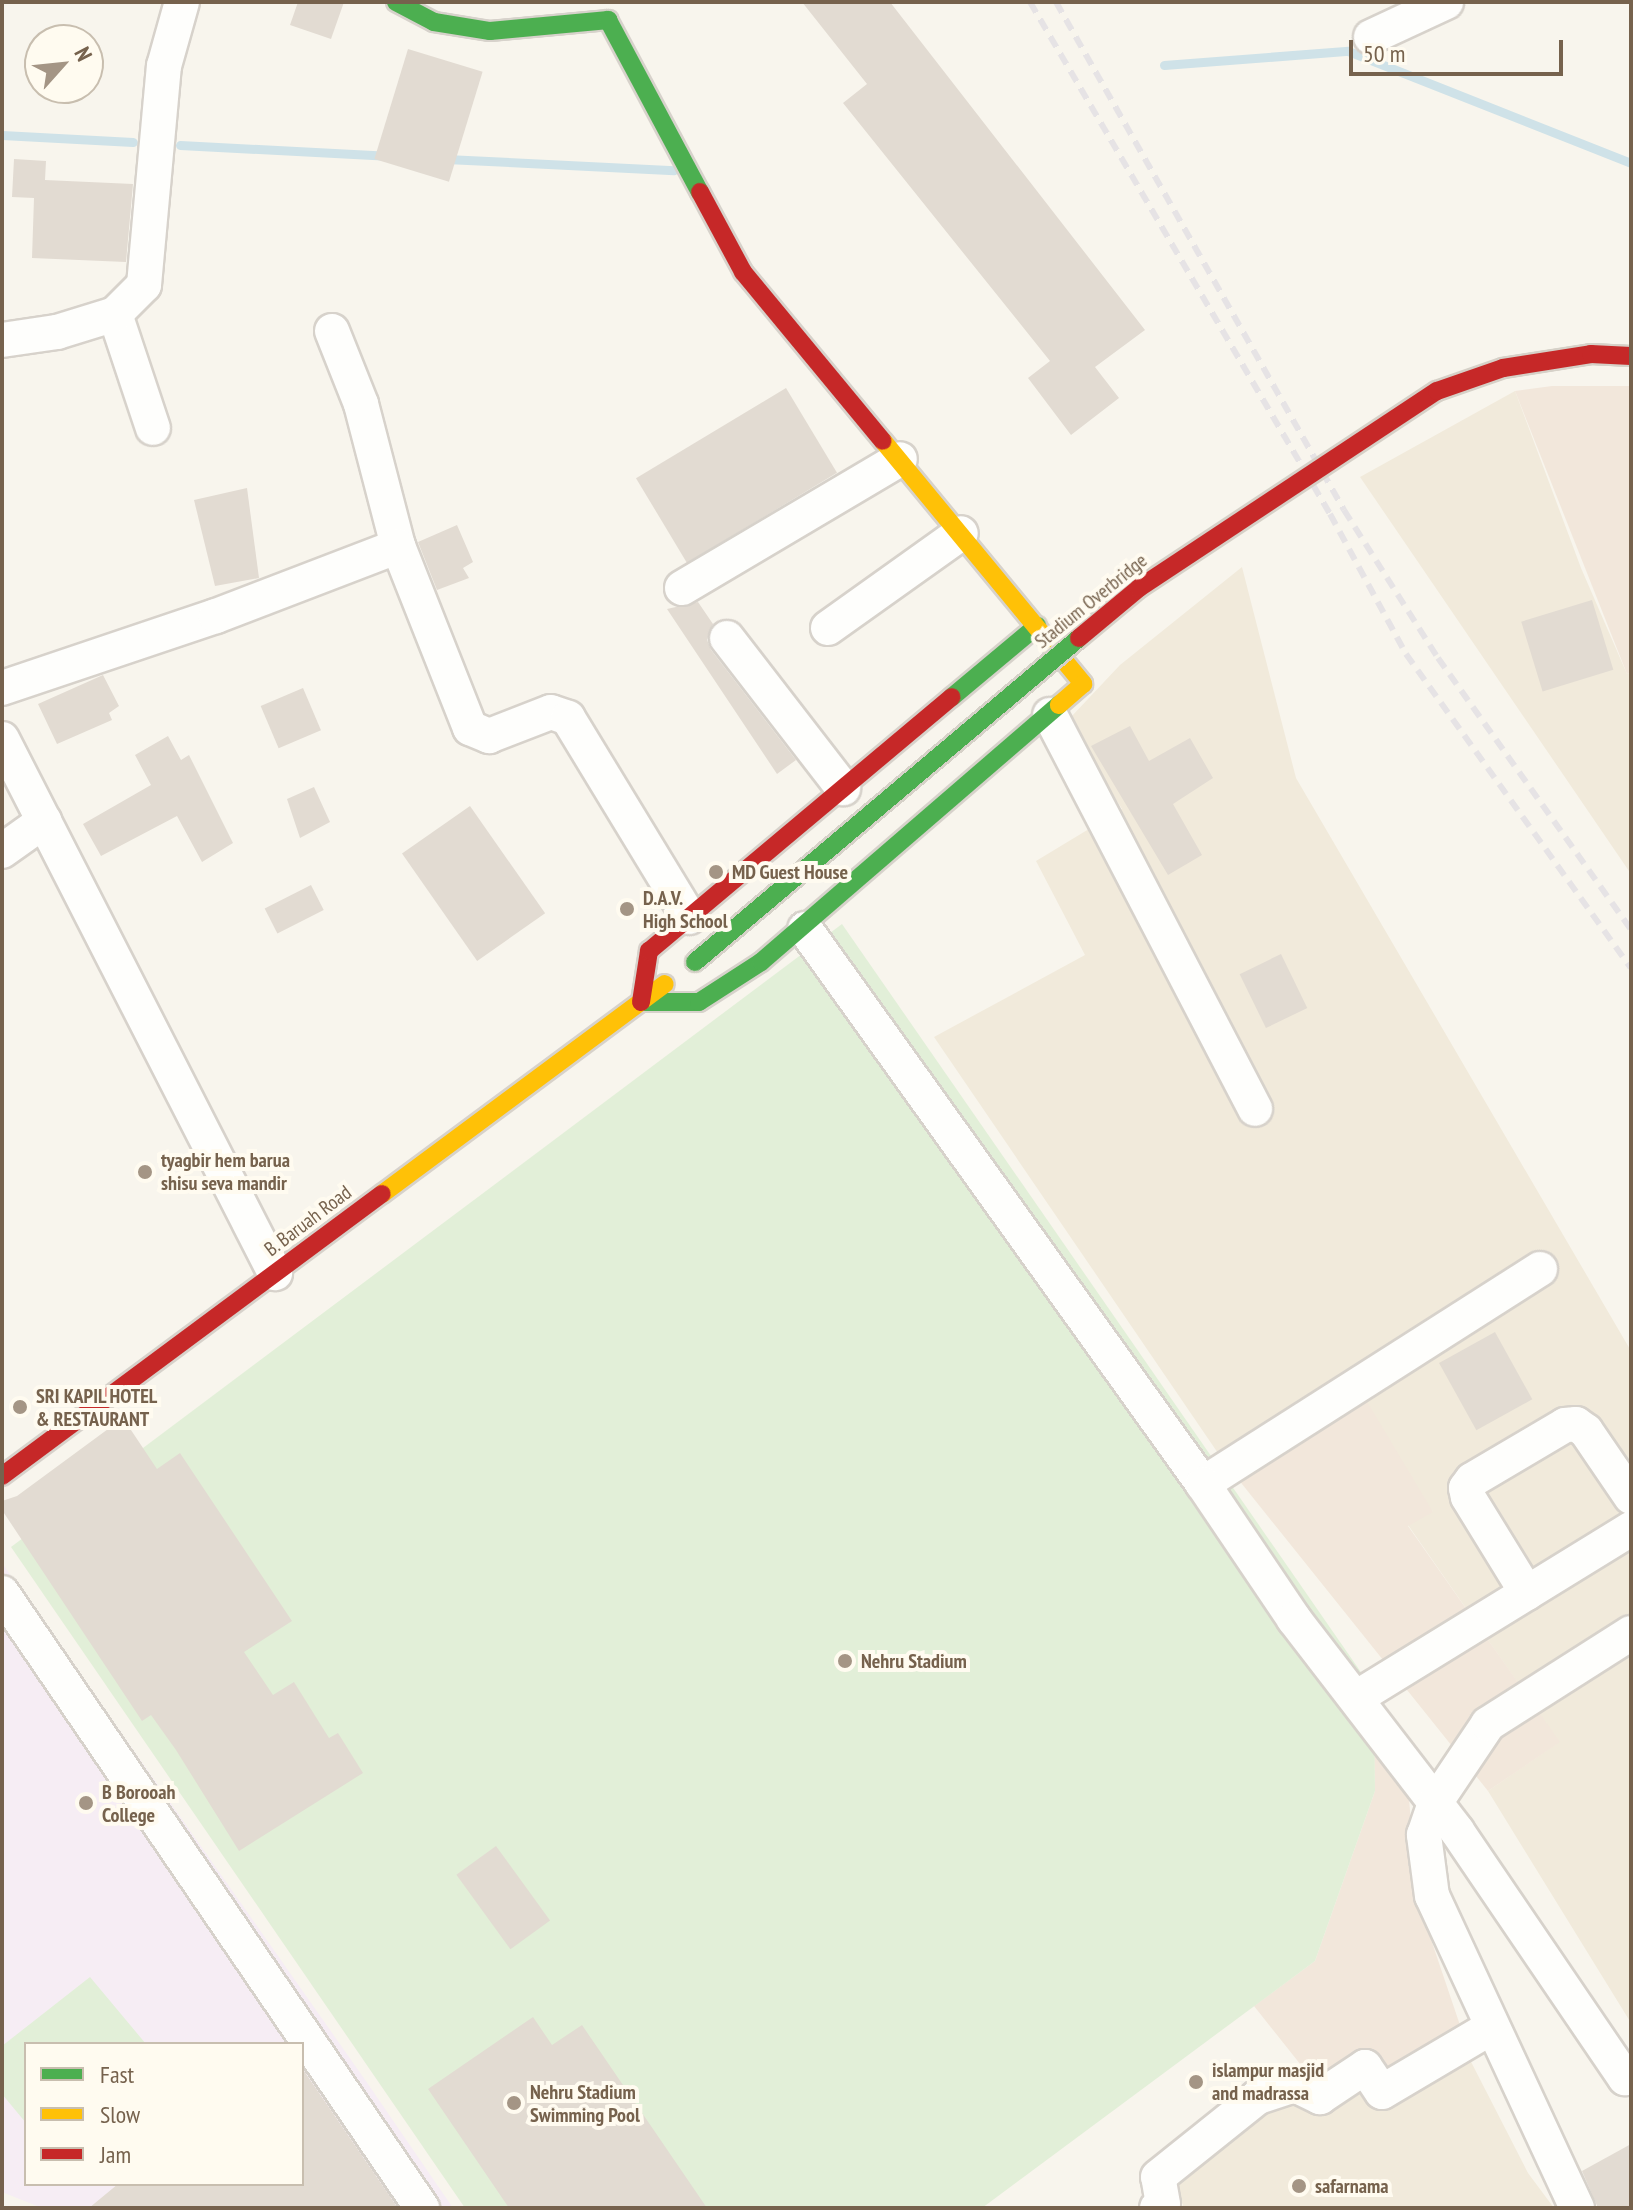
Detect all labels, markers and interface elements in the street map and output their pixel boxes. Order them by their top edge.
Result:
north arrow [24,24,104,104]
scale bar [1353,24,1567,74]
text: 50 m [1363,38,1405,69]
text: N [68,42,99,66]
street label: Stadium Overbridge [1030,548,1152,654]
place label: MD Guest House [732,860,849,884]
marker: MD Guest House [707,863,725,881]
place label: D.A.V. High School [643,886,728,933]
marker: D.A.V. High School [618,900,636,918]
place label: tyagbir hem barua shisu seva mandir [161,1148,290,1195]
marker: tyagbir hem barua shisu seva mandir [136,1163,154,1181]
street label: B. Baruah Road [259,1180,357,1262]
place label: SRI KAPIL HOTEL & RESTAURANT [36,1384,158,1431]
marker: SRI KAPIL HOTEL & RESTAURANT [11,1398,29,1416]
place label: Nehru Stadium [861,1649,967,1673]
marker: Nehru Stadium [836,1652,854,1670]
place label: B Borooah College [102,1780,175,1827]
marker: B Borooah College [77,1794,95,1812]
legend [24,2042,304,2186]
place label: islampur masjid and madrassa [1212,2058,1324,2105]
text: Fast [100,2059,134,2090]
marker: islampur masjid and madrassa [1187,2073,1205,2091]
place label: Nehru Stadium Swimming Pool [530,2080,640,2127]
marker: Nehru Stadium Swimming Pool [505,2094,523,2112]
text: Slow [100,2099,140,2130]
text: Jam [100,2139,131,2170]
place label: safarnama [1315,2174,1388,2198]
marker: safarnama [1290,2177,1308,2195]

